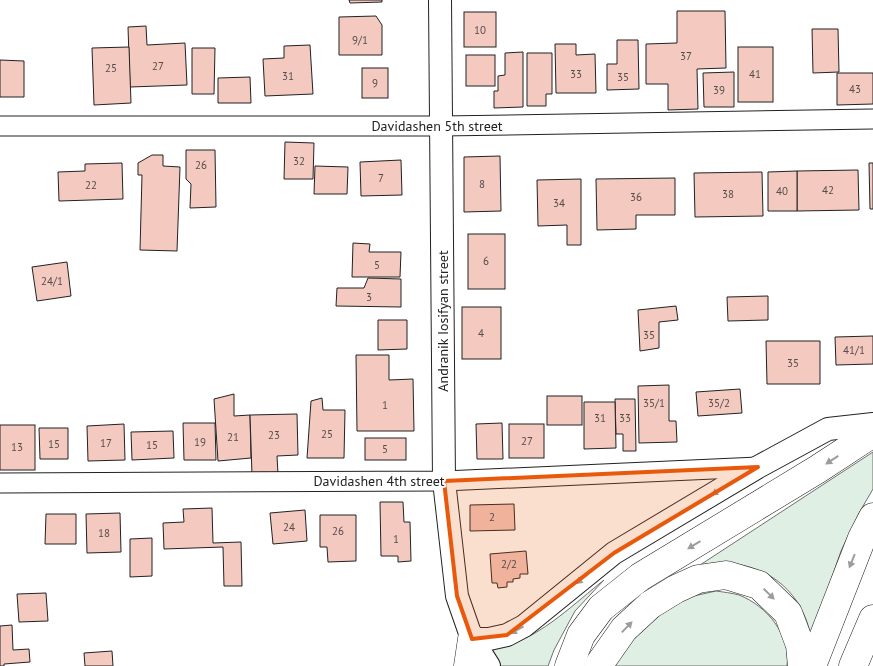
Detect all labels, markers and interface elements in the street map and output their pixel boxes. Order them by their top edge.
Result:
house number: 10 [474,23,486,37]
house number: 9/1 [352,33,368,47]
house number: 37 [680,49,692,63]
house number: 27 [152,59,164,73]
house number: 25 [105,61,117,75]
house number: 33 [570,67,582,81]
house number: 41 [749,67,761,81]
house number: 31 [282,69,294,83]
house number: 35 [617,70,629,84]
house number: 9 [372,76,378,90]
house number: 43 [849,82,861,96]
house number: 39 [713,83,725,97]
street label: Davidashen 5th street [371,117,503,135]
house number: 32 [293,154,305,168]
house number: 26 [195,158,207,172]
house number: 7 [378,171,384,185]
house number: 8 [479,177,485,191]
house number: 22 [85,178,97,192]
house number: 42 [822,183,834,197]
house number: 40 [776,184,788,198]
house number: 38 [722,187,734,201]
house number: 36 [630,190,642,204]
house number: 34 [553,196,565,210]
street label: Andranik Iosifyan street [434,250,452,392]
house number: 6 [483,254,489,268]
house number: 5 [374,258,380,272]
house number: 24/1 [41,274,63,288]
house number: 3 [366,290,372,304]
house number: 4 [478,326,484,340]
house number: 35 [643,328,655,342]
house number: 41/1 [843,343,865,357]
house number: 35 [787,356,799,370]
house number: 35/1 [643,396,665,410]
house number: 35/2 [708,396,730,410]
house number: 1 [382,398,388,412]
house number: 31 [594,411,606,425]
house number: 33 [619,411,631,425]
house number: 25 [321,427,333,441]
house number: 23 [268,428,280,442]
house number: 21 [227,430,239,444]
house number: 27 [521,434,533,448]
house number: 19 [194,435,206,449]
house number: 17 [100,436,112,450]
house number: 15 [48,437,60,451]
house number: 15 [146,438,158,452]
house number: 13 [11,440,23,454]
house number: 5 [382,442,388,456]
one-way arrow [826,455,839,465]
street label: Davidashen 4th street [313,472,445,490]
one-way arrow [712,486,725,495]
house number: 2 [489,510,495,524]
house number: 24 [283,520,295,534]
house number: 26 [332,524,344,538]
house number: 18 [98,526,110,540]
house number: 1 [393,532,399,546]
one-way arrow [687,540,700,549]
one-way arrow [848,554,856,568]
house number: 2/2 [501,557,517,571]
one-way arrow [576,573,588,584]
one-way arrow [762,588,774,600]
one-way arrow [621,621,633,633]
one-way arrow [510,626,524,634]

